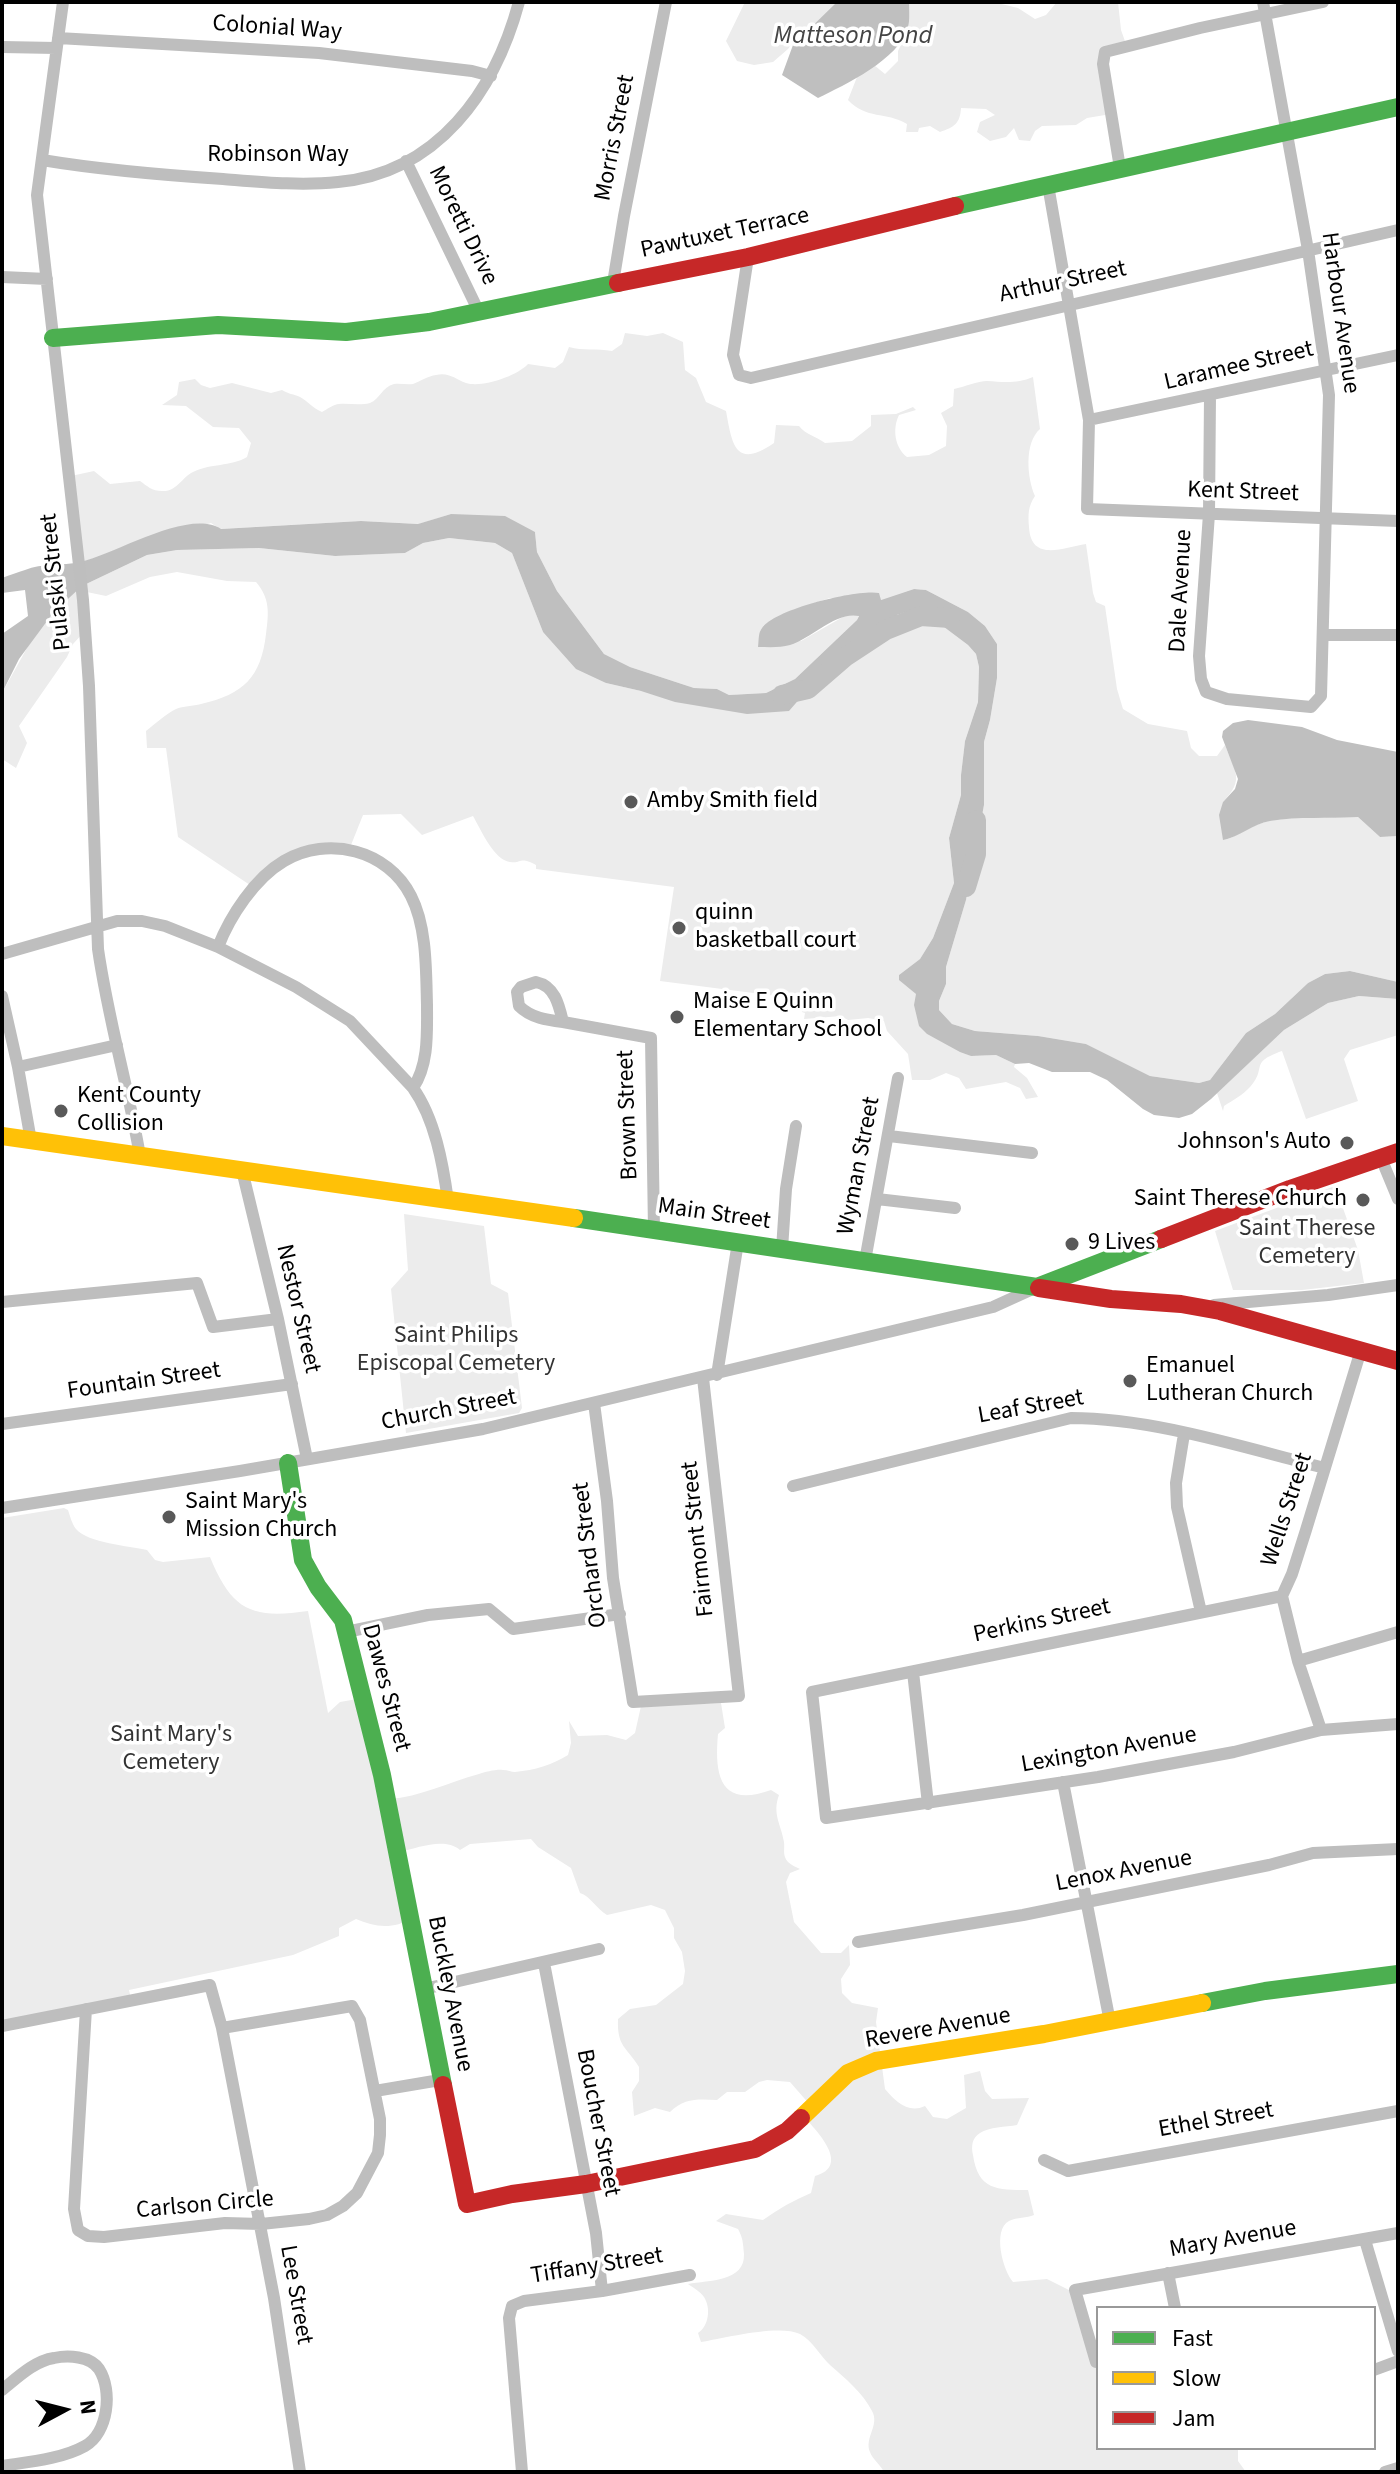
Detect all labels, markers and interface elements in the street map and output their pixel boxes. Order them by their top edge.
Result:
street label: Colonial Way [211,10,343,48]
water label: Matteson Pond [774,21,932,53]
street label: Morris Street [590,72,642,204]
street label: Robinson Way [207,142,349,170]
street label: Moretti Drive [421,162,503,290]
street label: Pawtuxet Terrace [638,202,812,266]
street label: Harbour Avenue [1313,231,1365,395]
street label: Arthur Street [997,256,1129,310]
street label: Laramee Street [1162,336,1316,398]
street label: Kent Street [1187,477,1299,509]
street label: Pulaski Street [35,512,79,652]
street label: Dale Avenue [1164,529,1200,653]
place label: Amby Smith field [647,788,818,816]
marker: Amby Smith field [622,793,640,811]
place label: quinn basketball court [695,900,856,956]
marker: quinn basketball court [670,919,688,937]
place label: Maise E Quinn Elementary School [693,989,882,1045]
marker: Maise E Quinn Elementary School [668,1008,686,1026]
street label: Brown Street [612,1049,646,1181]
place label: Kent County Collision [77,1083,201,1139]
street label: Wyman Street [832,1094,888,1238]
marker: Kent County Collision [52,1102,70,1120]
place label: Johnson's Auto [1177,1129,1331,1157]
marker: Johnson's Auto [1338,1134,1356,1152]
place label: Saint Therese Church [1134,1186,1347,1214]
marker: Saint Therese Church [1354,1191,1372,1209]
street label: Main Street [656,1193,772,1237]
park label: Saint Therese Cemetery [1239,1216,1375,1272]
place label: 9 Lives [1088,1230,1155,1258]
marker: 9 Lives [1063,1235,1081,1253]
street label: Nestor Street [268,1242,326,1376]
park label: Saint Philips Episcopal Cemetery [357,1323,555,1379]
place label: Emanuel Lutheran Church [1146,1353,1313,1409]
street label: Fountain Street [66,1357,222,1407]
marker: Emanuel Lutheran Church [1121,1372,1139,1390]
street label: Church Street [379,1384,519,1438]
street label: Leaf Street [976,1385,1086,1431]
street label: Wells Street [1256,1449,1320,1571]
street label: Fairmont Street [677,1460,721,1618]
street label: Orchard Street [568,1481,614,1629]
place label: Saint Mary's Mission Church [185,1489,337,1545]
marker: Saint Mary's Mission Church [160,1508,178,1526]
street label: Perkins Street [971,1593,1113,1651]
street label: Dawes Street [354,1621,416,1755]
street label: Lexington Avenue [1019,1721,1199,1781]
park label: Saint Mary's Cemetery [110,1722,232,1778]
street label: Lenox Avenue [1053,1845,1195,1899]
street label: Buckley Avenue [420,1914,478,2074]
street label: Revere Avenue [863,2002,1013,2056]
street label: Boucher Street [569,2047,625,2199]
street label: Ethel Street [1156,2097,1276,2145]
street label: Carlson Circle [135,2186,275,2226]
street label: Mary Avenue [1167,2215,1299,2265]
street label: Tiffany Street [529,2242,665,2292]
street label: Lee Street [272,2243,318,2347]
legend [1096,2306,1376,2450]
text: Fast [1172,2321,1213,2356]
text: Slow [1172,2361,1221,2396]
north arrow [24,2370,104,2450]
text: N [71,2398,105,2416]
text: Jam [1172,2401,1216,2436]

